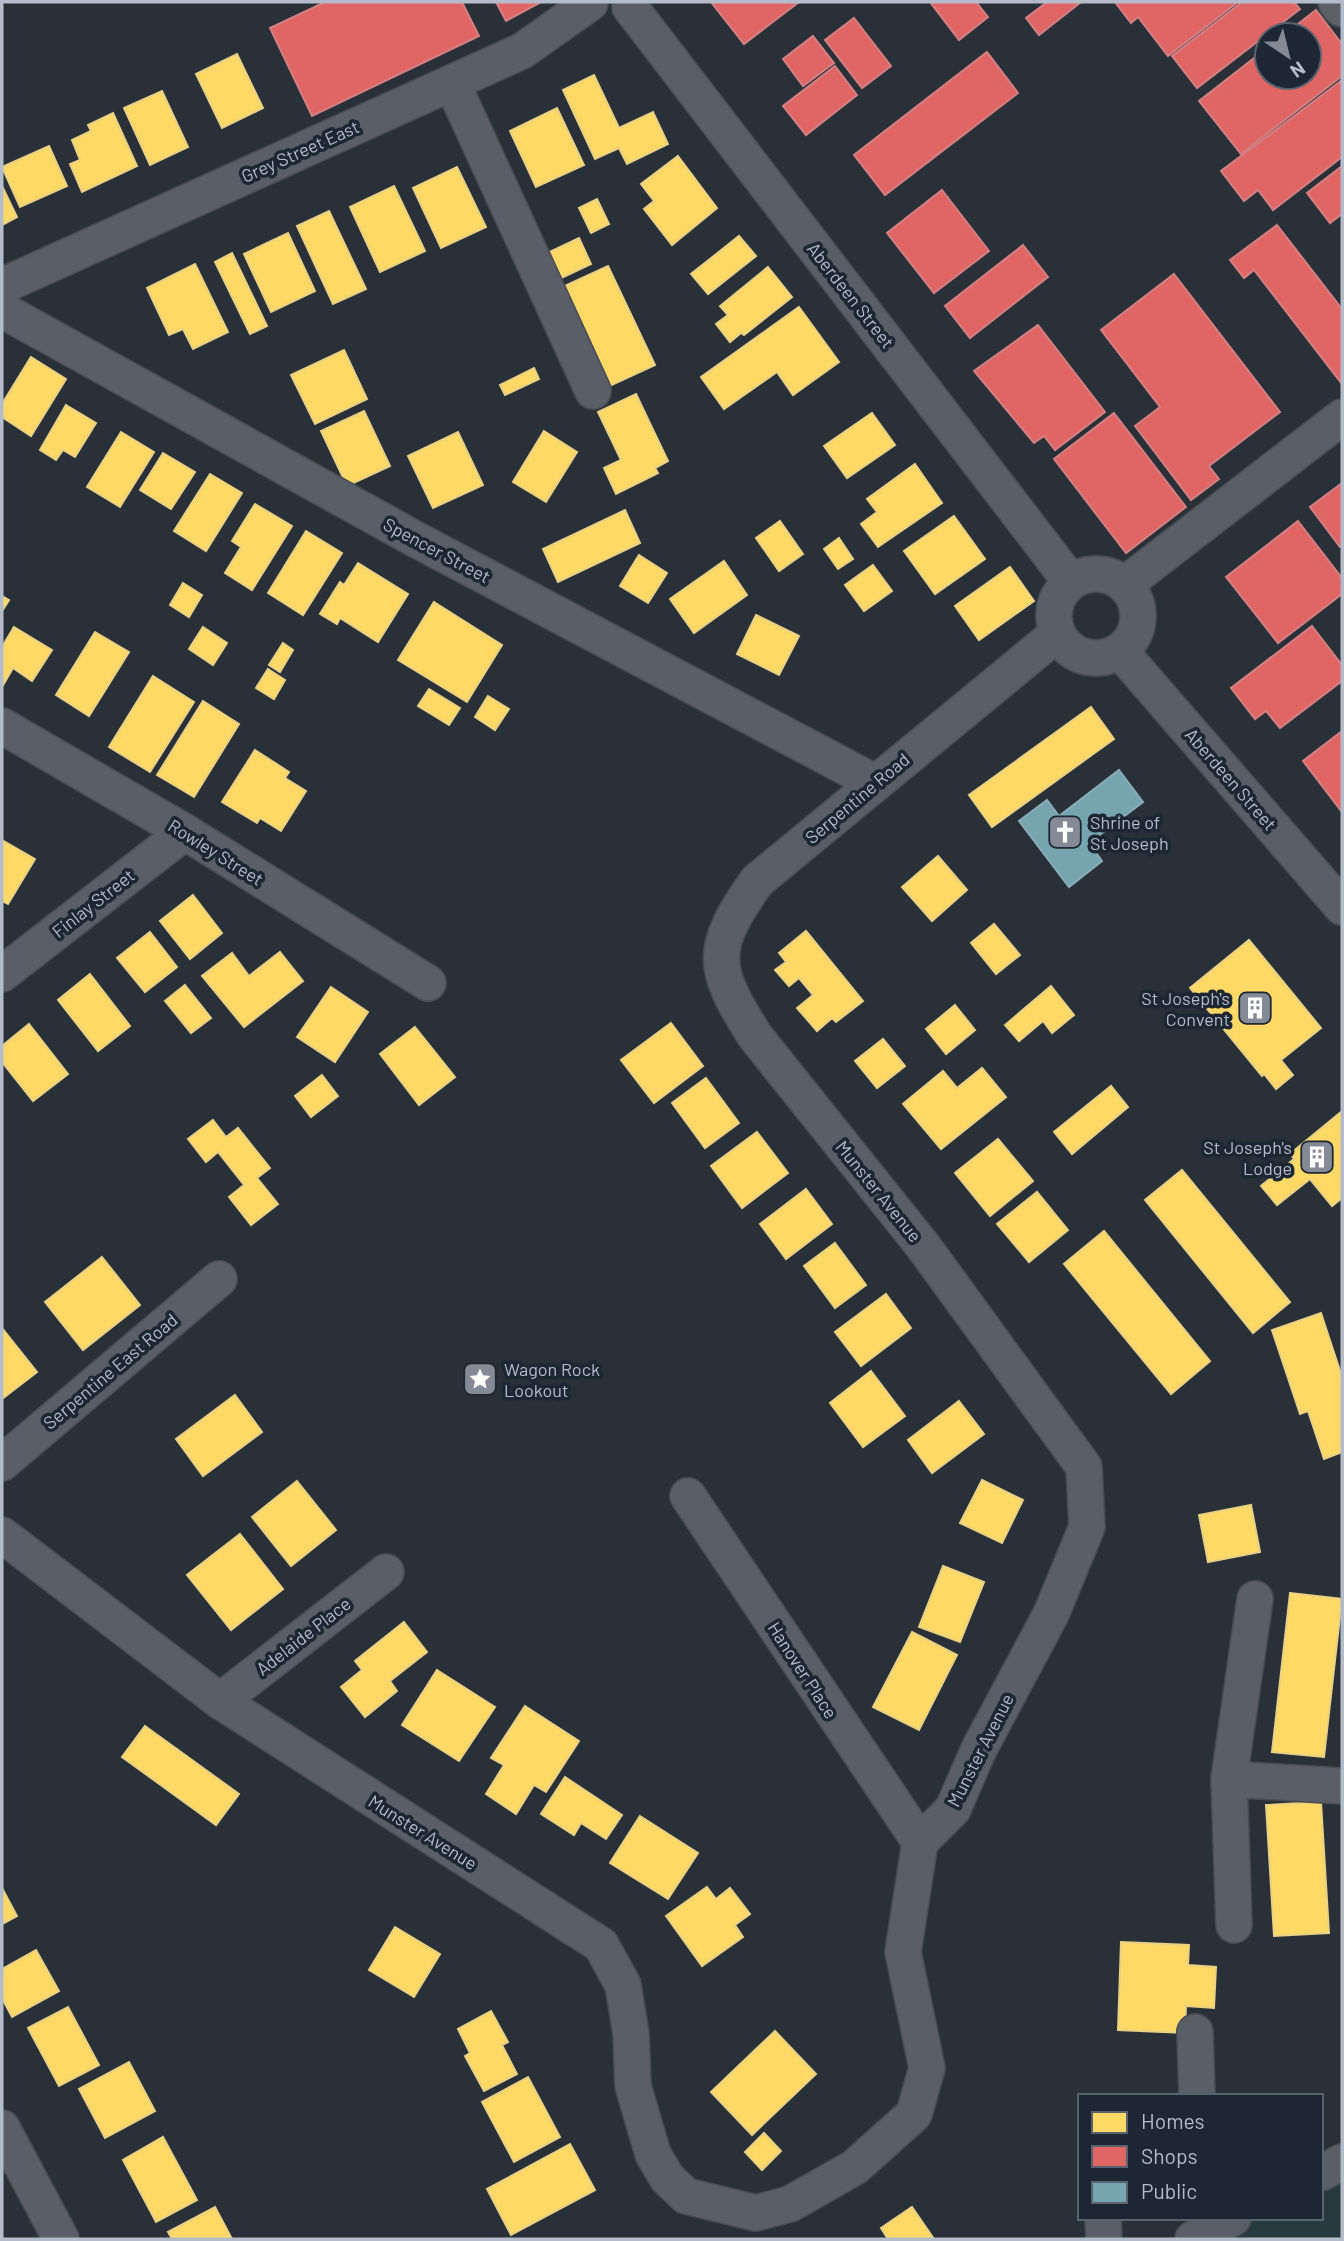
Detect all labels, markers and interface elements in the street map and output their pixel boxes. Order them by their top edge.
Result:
north arrow [1253,21,1323,91]
text: N [1286,57,1310,83]
street label: Grey Street East [238,115,362,187]
street label: Aberdeen Street [803,238,899,352]
street label: Spencer Street [380,513,494,587]
street label: Aberdeen Street [1181,723,1281,835]
street label: Serpentine Road [800,748,914,848]
place label: Shrine of St Joseph [1090,811,1169,854]
church icon: Shrine of St Joseph [1046,813,1084,851]
street label: Rowley Street [164,814,268,890]
street label: Finlay Street [47,864,139,942]
place label: St Joseph's Convent [1141,987,1230,1030]
building icon: St Joseph's Convent [1236,989,1274,1027]
street label: Munster Avenue [831,1136,927,1246]
place label: St Joseph's Lodge [1203,1136,1292,1179]
building icon: St Joseph's Lodge [1298,1138,1336,1176]
street label: Serpentine East Road [38,1308,182,1434]
place label: Wagon Rock Lookout [504,1358,600,1401]
place icon: Wagon Rock Lookout [461,1360,499,1398]
street label: Adelaide Place [251,1592,355,1680]
street label: Hanover Place [764,1618,842,1722]
street label: Munster Avenue [942,1690,1018,1810]
street label: Munster Avenue [365,1790,481,1874]
legend [1078,2094,1323,2220]
text: Homes [1141,2108,1205,2133]
text: Shops [1141,2143,1198,2168]
text: Public [1141,2178,1197,2203]

